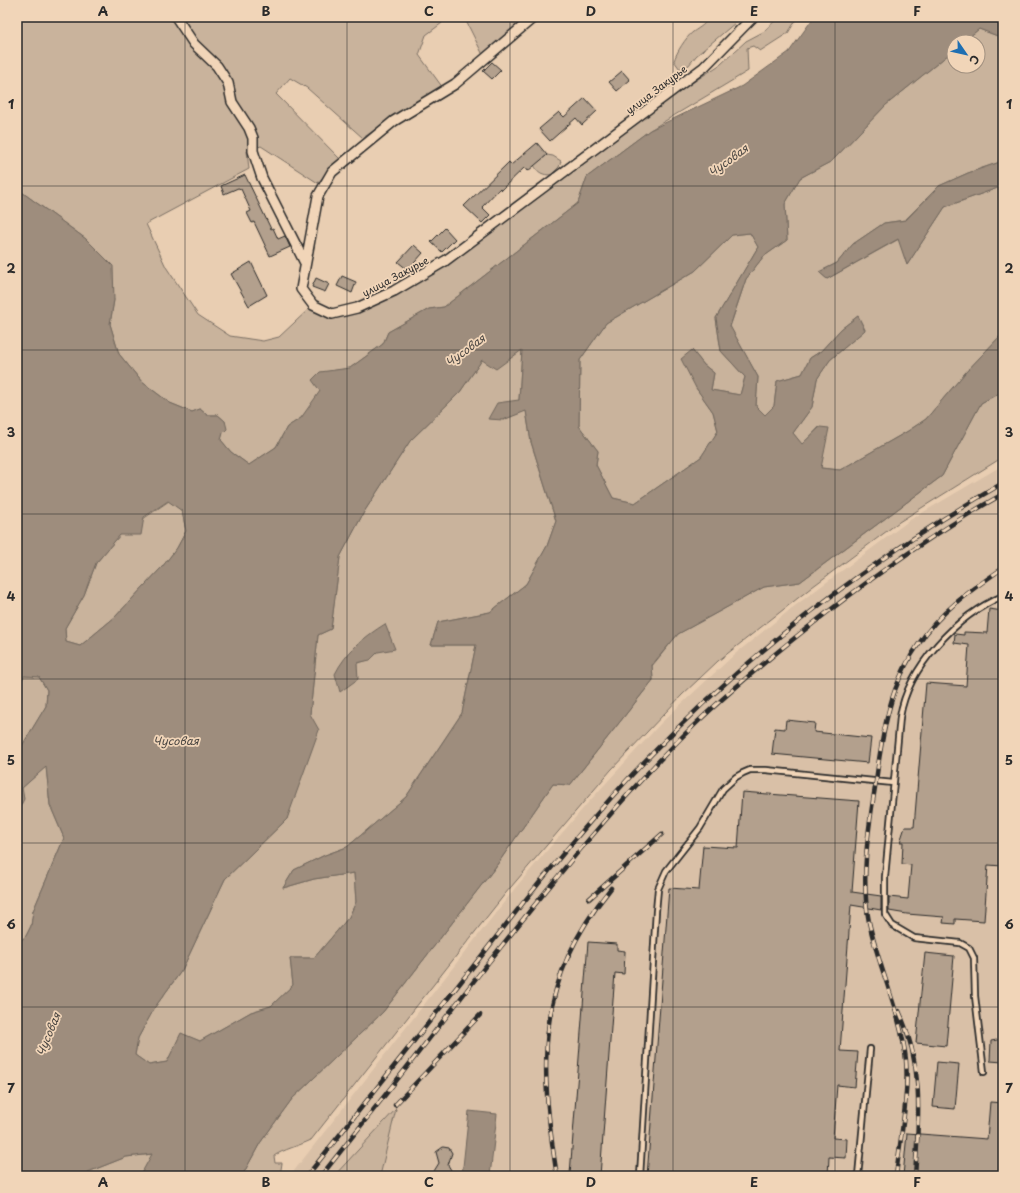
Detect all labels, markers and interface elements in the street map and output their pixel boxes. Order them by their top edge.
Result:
text: A [98,1,108,20]
text: B [262,1,271,20]
text: C [424,1,434,20]
text: D [586,1,596,20]
text: E [750,1,758,20]
text: F [913,1,921,20]
north arrow [946,34,986,74]
text: С [965,52,984,68]
street label: улица Закурье [622,61,691,118]
text: 1 [8,94,14,113]
text: 1 [1006,94,1012,113]
water label: Чусовая [705,139,752,180]
street label: улица Закурье [359,252,432,301]
text: 2 [6,258,16,277]
text: 2 [1004,258,1014,277]
water label: Чусовая [442,329,489,370]
text: 3 [7,422,16,441]
text: 3 [1005,422,1014,441]
text: 4 [7,586,16,605]
text: 4 [1005,586,1014,605]
water label: Чусовая [153,732,200,749]
text: 5 [7,750,15,769]
text: 5 [1005,750,1013,769]
text: 6 [6,914,16,933]
text: 6 [1004,914,1014,933]
water label: Чусовая [32,1009,65,1058]
text: 7 [7,1078,15,1097]
text: 7 [1005,1078,1013,1097]
text: A [98,1172,108,1191]
text: B [262,1172,271,1191]
text: C [424,1172,434,1191]
text: D [586,1172,596,1191]
text: E [750,1172,758,1191]
text: F [913,1172,921,1191]

